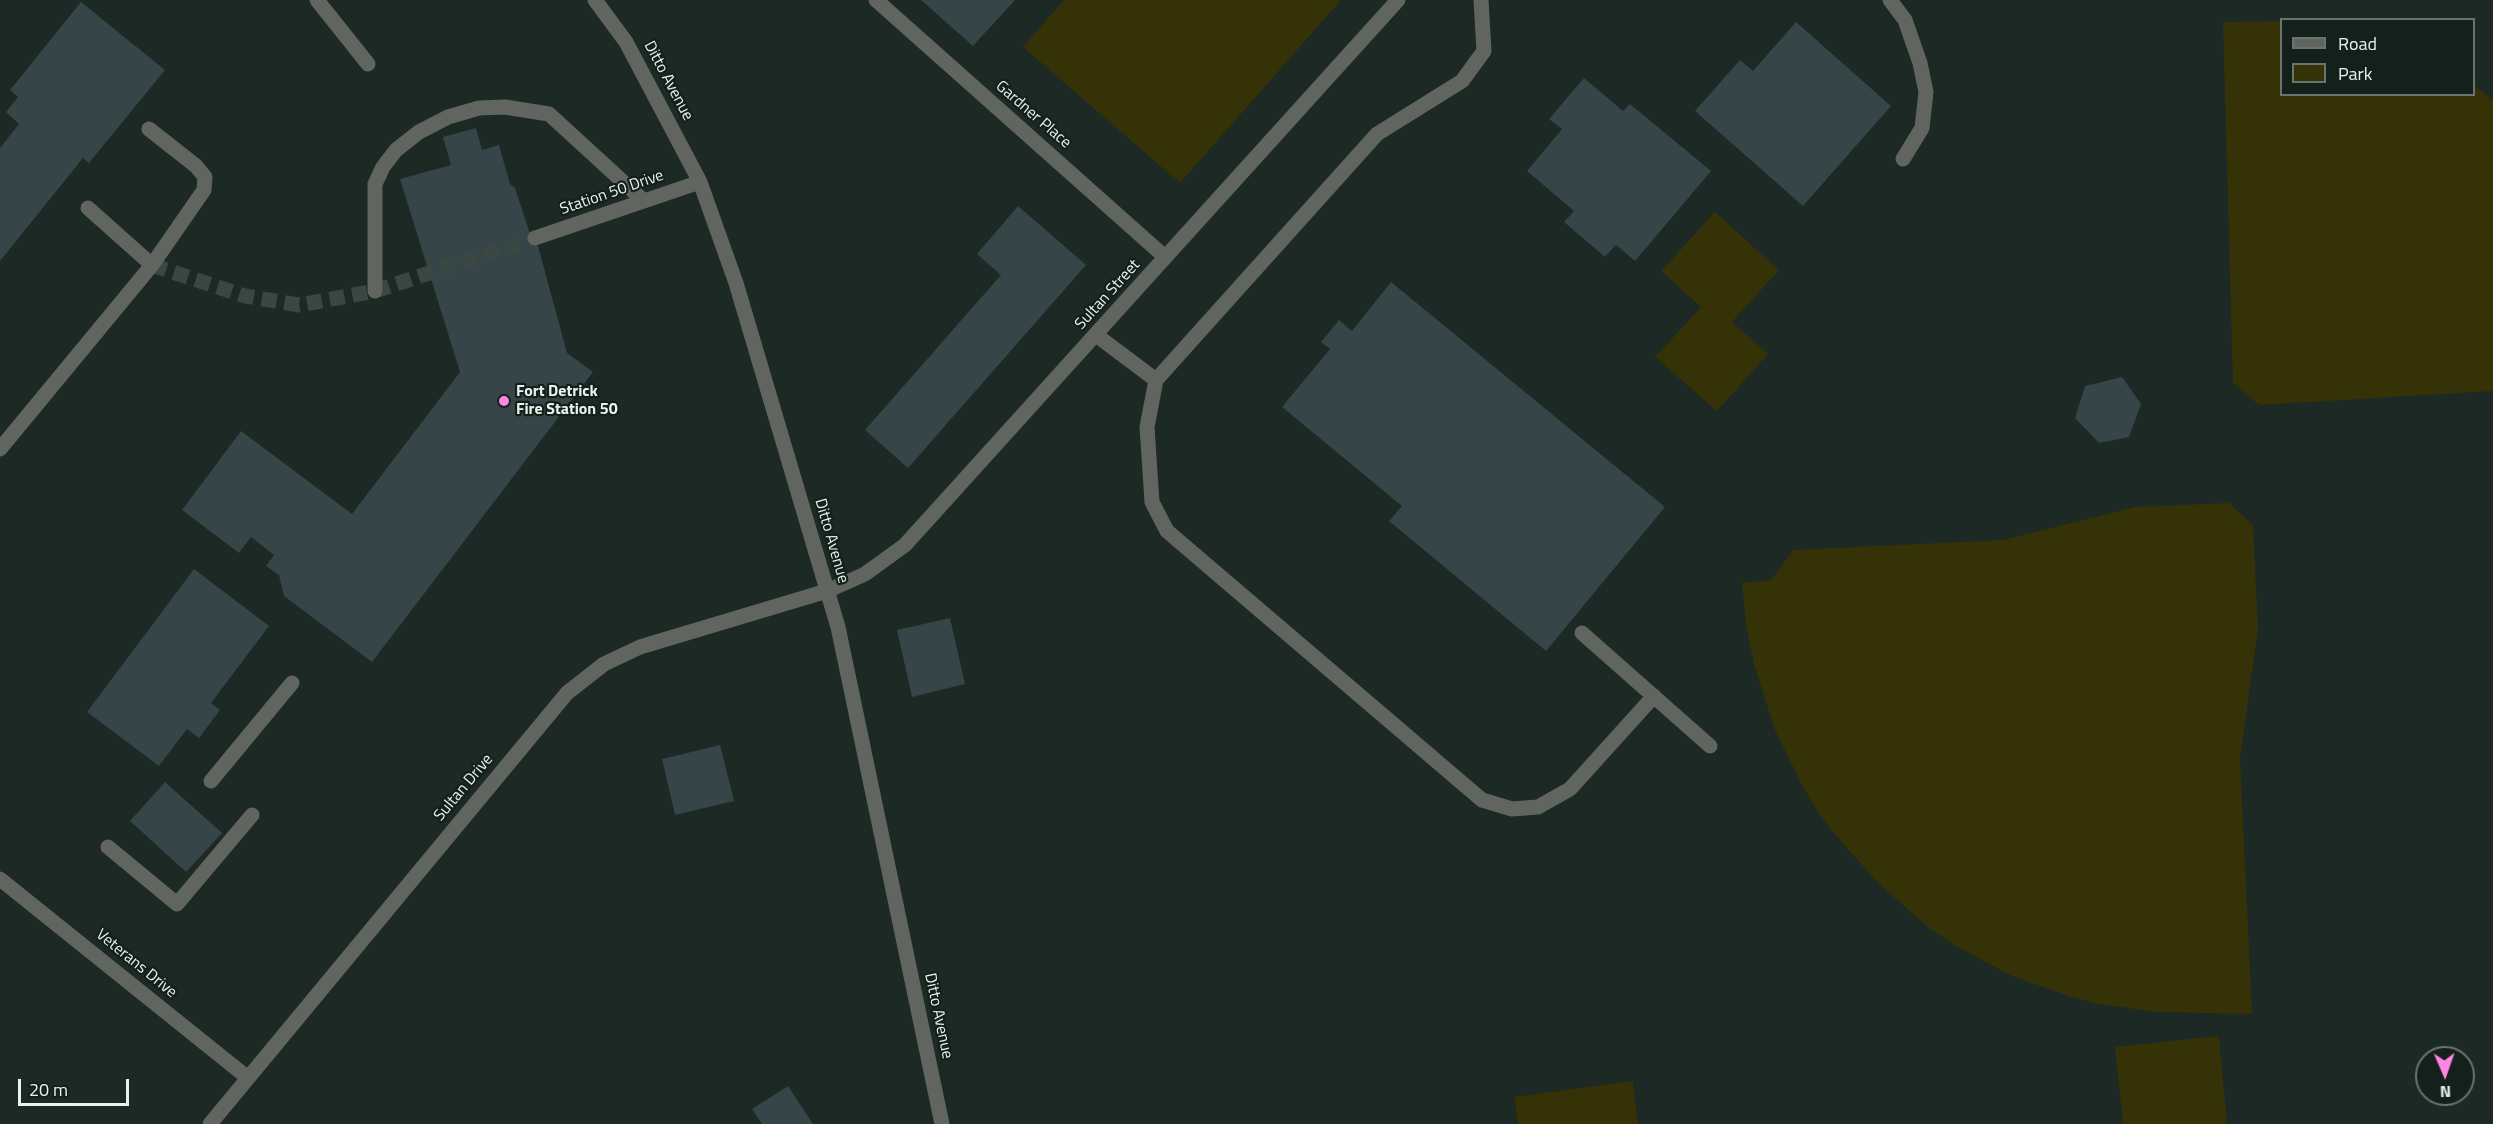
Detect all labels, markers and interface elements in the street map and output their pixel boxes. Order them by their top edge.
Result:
legend [2280,18,2475,96]
text: Road [2338,30,2377,57]
street label: Ditto Avenue [639,38,697,124]
text: Park [2338,60,2372,87]
street label: Gardner Place [991,77,1075,153]
street label: Station 50 Drive [558,166,666,220]
street label: Sultan Street [1071,256,1145,334]
place label: Fort Detrick Fire Station 50 [516,382,618,420]
marker: Fort Detrick Fire Station 50 [497,394,511,408]
street label: Ditto Avenue [810,497,852,585]
street label: Sultan Drive [430,751,498,825]
street label: Veterans Drive [92,926,180,1002]
street label: Ditto Avenue [920,971,956,1061]
north arrow [2415,1046,2475,1106]
scale bar [21,1067,132,1105]
text: 20 m [29,1076,68,1103]
text: N [2440,1080,2452,1104]

